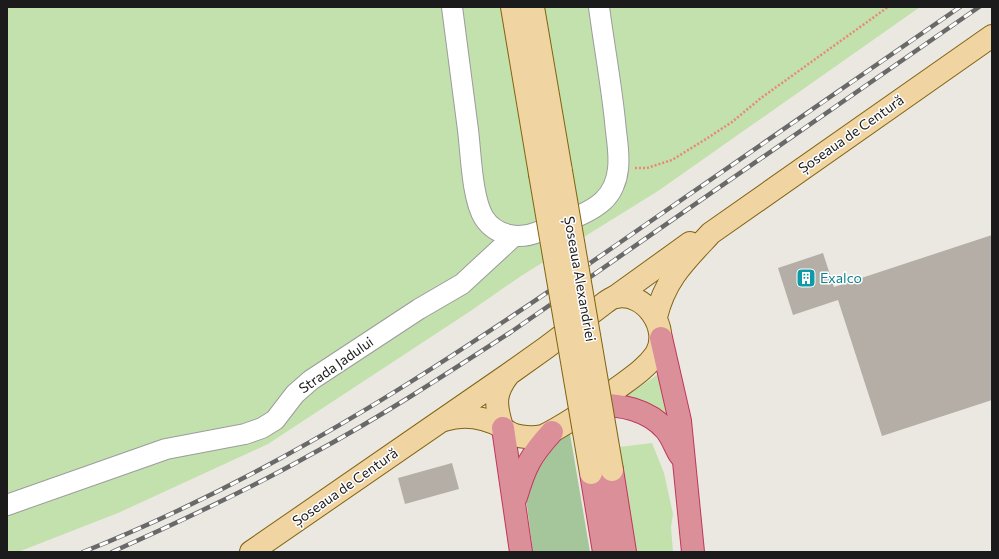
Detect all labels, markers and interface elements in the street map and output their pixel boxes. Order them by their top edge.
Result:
street label: Șoseaua de Centură [795,91,907,177]
street label: Șoseaua Alexandriei [560,215,600,343]
building icon: Exalco [795,267,817,289]
place label: Exalco [820,269,862,286]
street label: Strada Jadului [295,333,376,396]
street label: Șoseaua de Centură [289,444,401,530]

